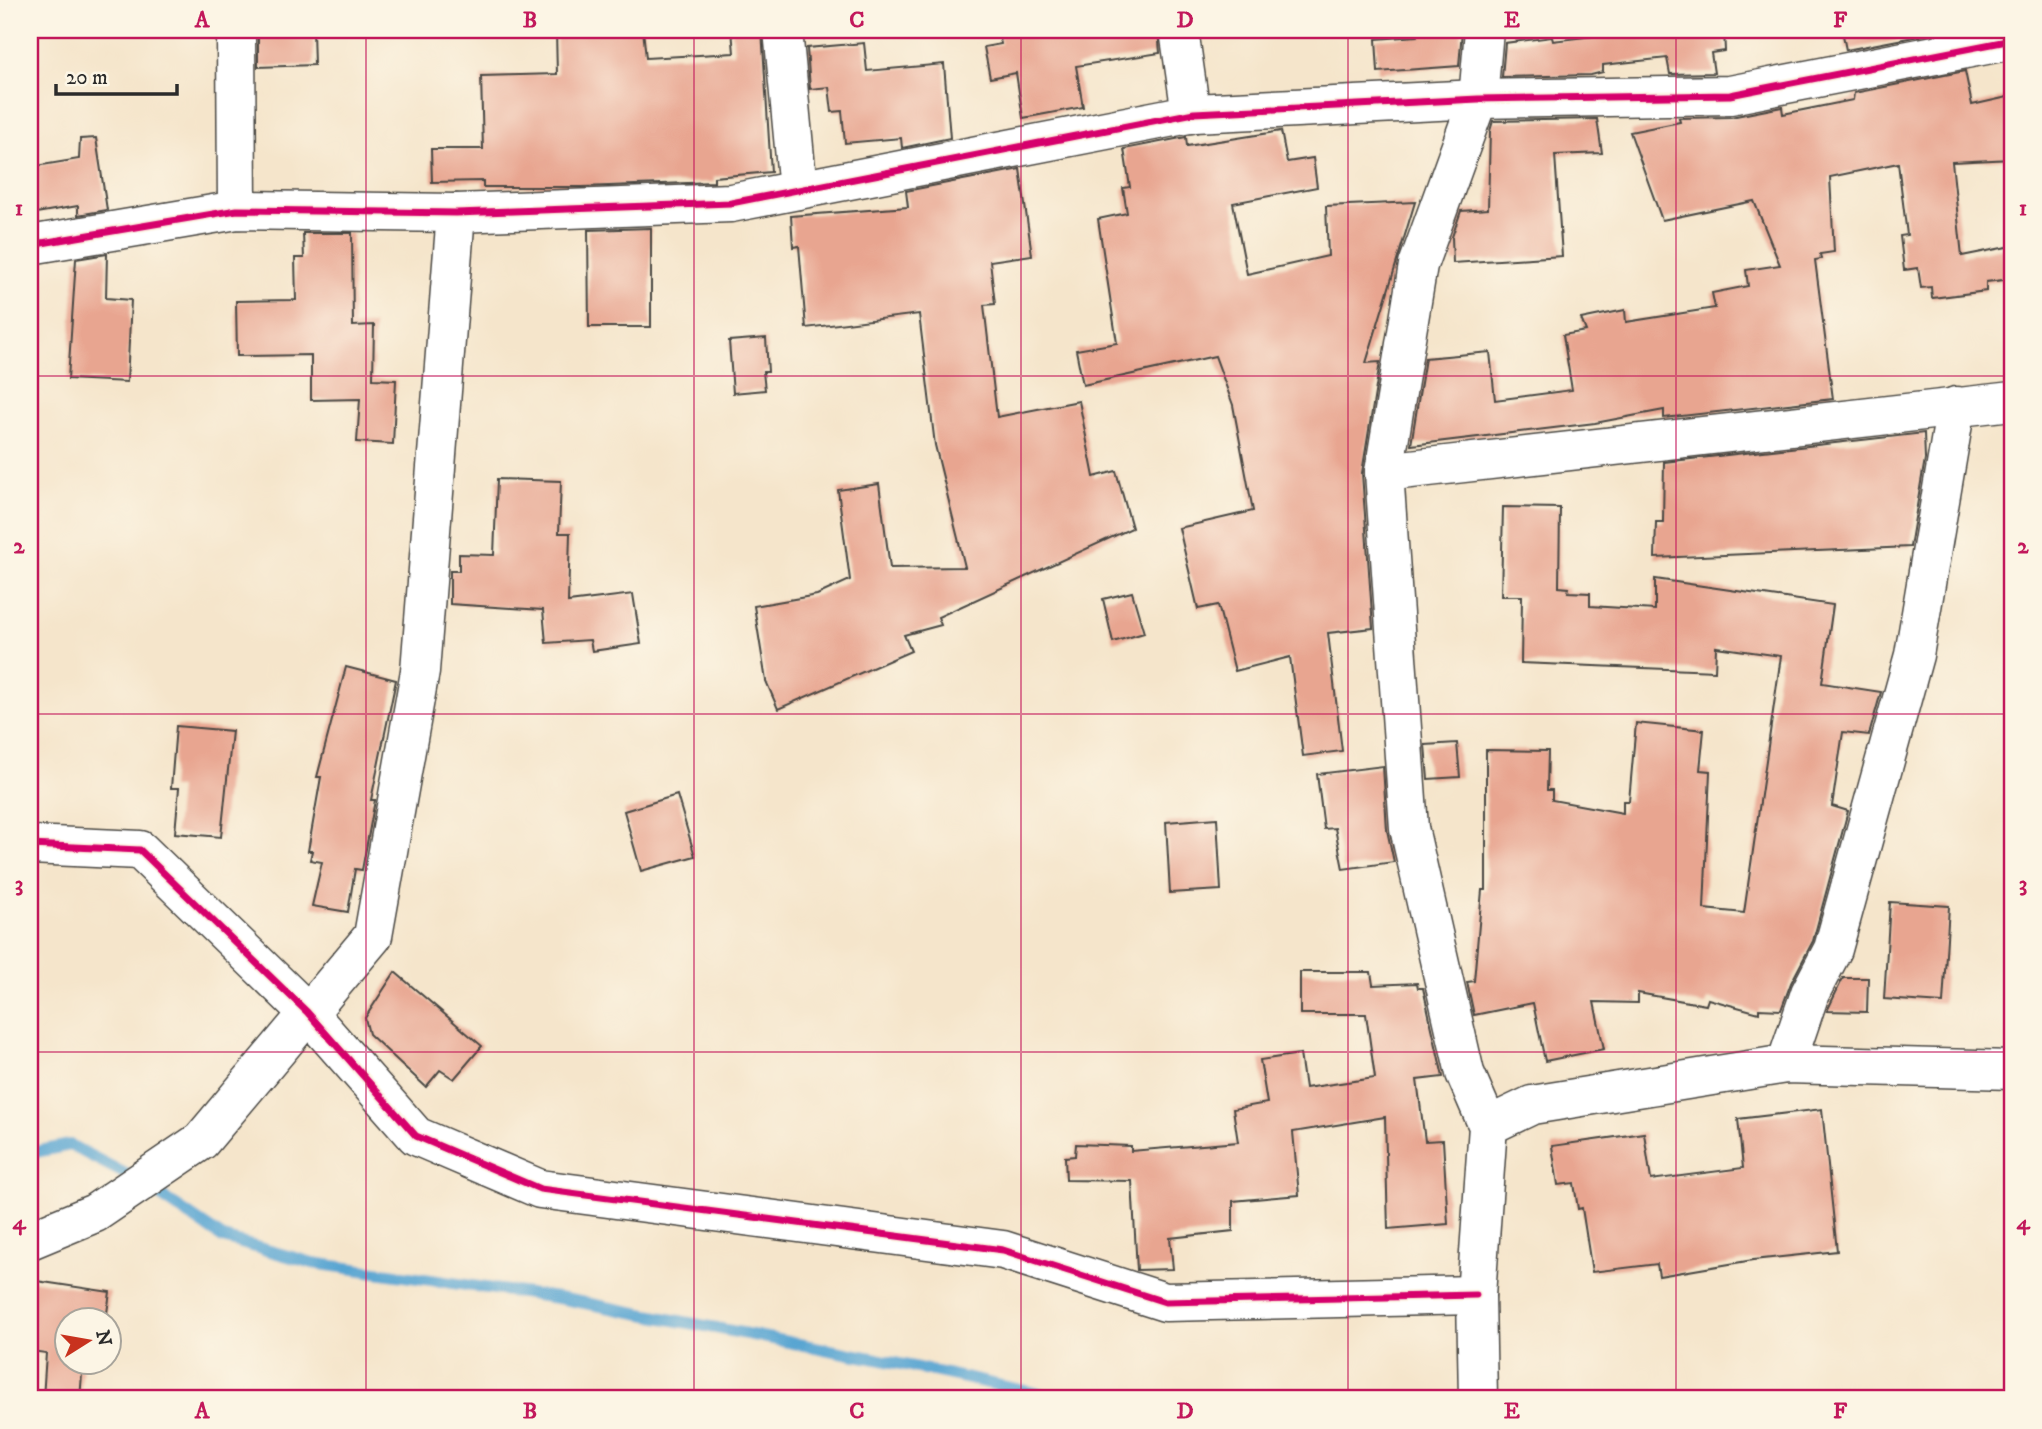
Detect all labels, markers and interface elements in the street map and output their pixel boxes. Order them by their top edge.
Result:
text: A [194,6,211,35]
text: B [523,6,537,35]
text: C [849,6,865,35]
text: D [1176,6,1194,35]
text: E [1504,6,1520,35]
text: F [1833,6,1848,35]
scale bar [56,52,177,96]
text: 20 m [66,65,108,91]
text: 1 [15,194,23,223]
text: 1 [2019,194,2027,223]
text: 2 [13,532,25,561]
text: 2 [2017,532,2029,561]
text: 3 [15,870,23,899]
text: 3 [2019,870,2027,899]
text: 4 [12,1208,27,1237]
text: 4 [2016,1208,2031,1237]
north arrow [52,1306,122,1376]
text: N [90,1328,116,1348]
text: A [194,1397,211,1426]
text: B [523,1397,537,1426]
text: C [849,1397,865,1426]
text: D [1176,1397,1194,1426]
text: E [1504,1397,1520,1426]
text: F [1833,1397,1848,1426]

